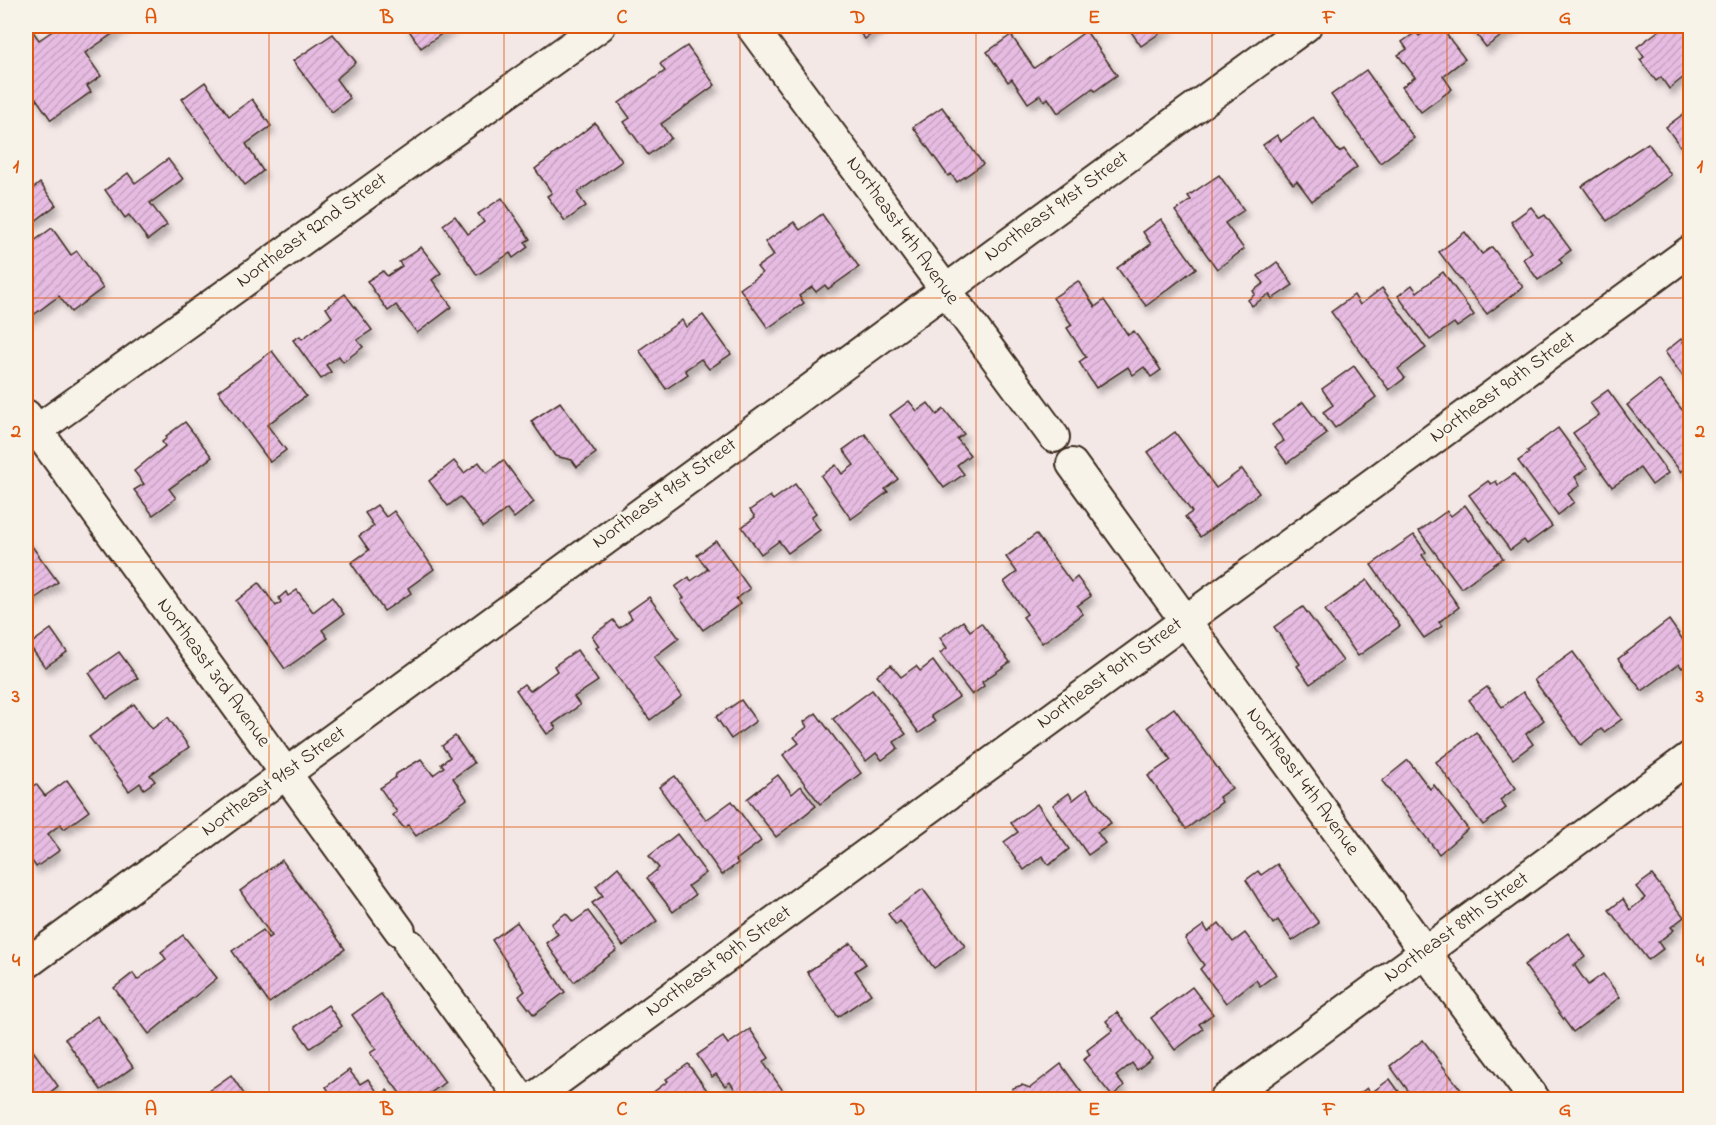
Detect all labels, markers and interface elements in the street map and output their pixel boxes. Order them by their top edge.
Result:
text: A [145,4,157,33]
text: B [379,4,394,33]
text: C [617,4,628,33]
text: D [850,4,865,33]
text: E [1088,4,1100,33]
text: F [1322,4,1336,33]
text: G [1559,4,1572,33]
street label: Northeast 91st Street [979,144,1136,269]
street label: Northeast 4th Avenue [838,151,966,311]
text: 1 [13,153,20,182]
text: 1 [1697,153,1704,182]
street label: Northeast 92nd Street [230,166,394,296]
street label: Northeast 90th Street [1424,325,1582,451]
text: 2 [10,418,21,447]
text: 2 [1694,418,1705,447]
street label: Northeast 91st Street [587,431,744,556]
street label: Northeast 3rd Avenue [149,592,277,754]
street label: Northeast 90th Street [1031,611,1189,737]
text: 3 [11,683,20,712]
text: 3 [1695,683,1704,712]
street label: Northeast 4th Avenue [1238,702,1366,862]
street label: Northeast 91st Street [196,719,353,844]
street label: Northeast 89th Street [1378,865,1536,991]
street label: Northeast 90th Street [640,899,798,1025]
text: 4 [12,947,21,976]
text: 4 [1696,947,1705,976]
text: A [145,1096,157,1125]
text: B [379,1096,394,1125]
text: C [617,1096,628,1125]
text: D [850,1096,865,1125]
text: E [1088,1096,1100,1125]
text: F [1322,1096,1336,1125]
text: G [1559,1096,1572,1125]

